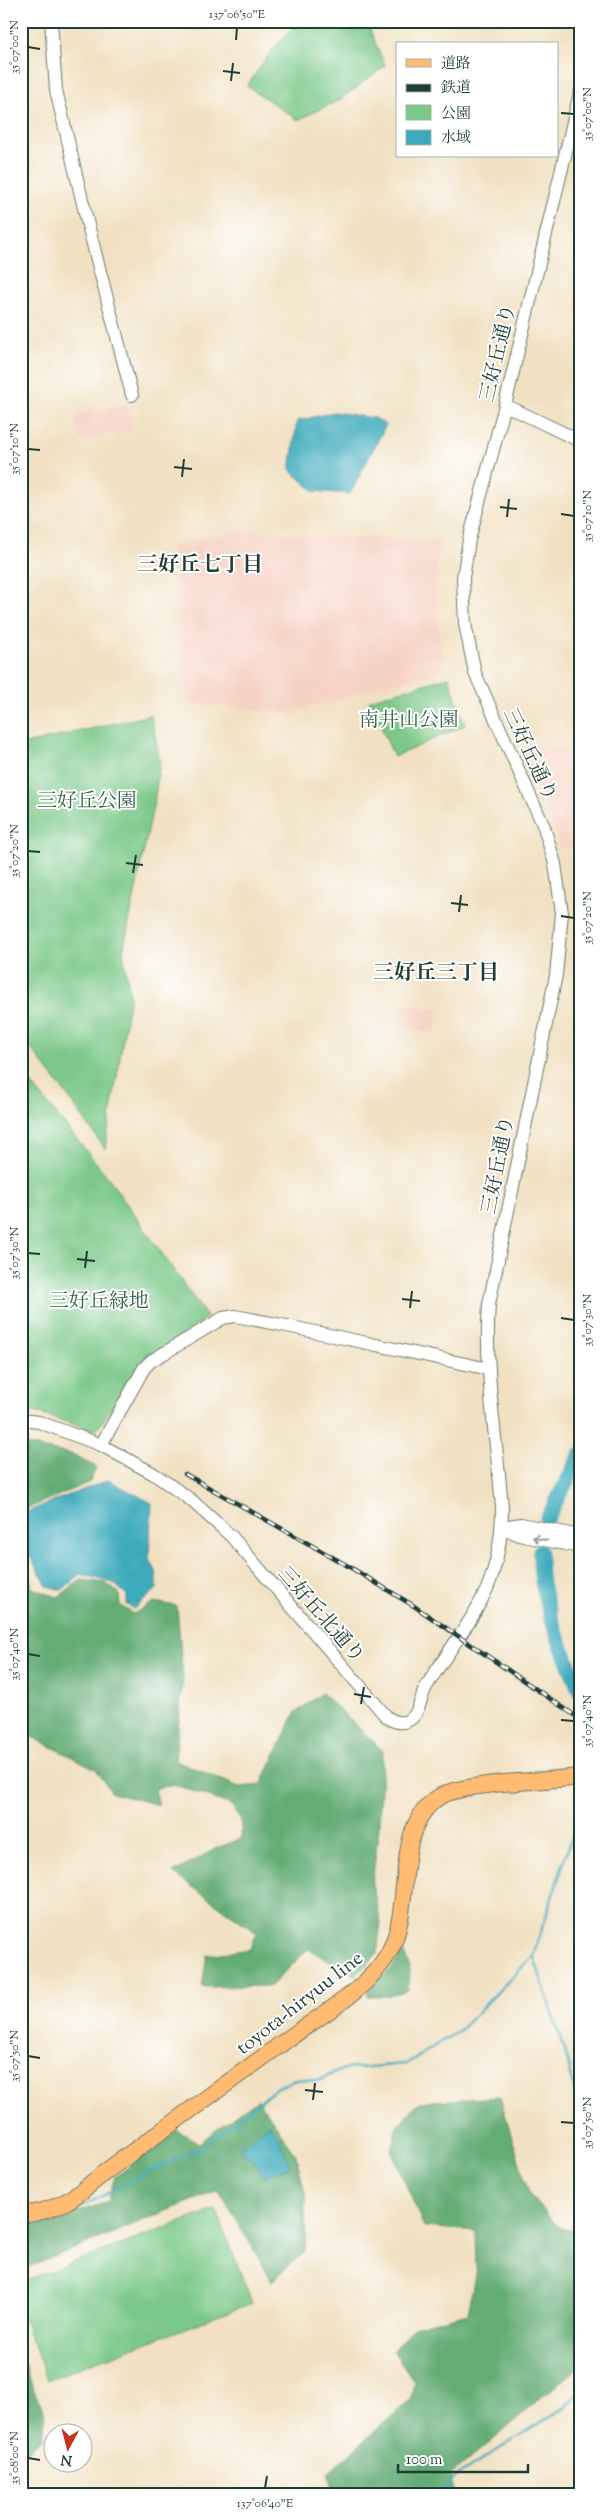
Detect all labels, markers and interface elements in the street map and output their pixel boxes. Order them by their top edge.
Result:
text: 137°06'50"E [209,6,266,24]
text: 35°07'00"N [6,20,24,74]
legend [396,42,558,158]
text: 道路 [441,54,471,75]
text: 鉄道 [441,78,471,99]
text: 35°07'00"N [579,87,597,141]
text: 公園 [441,104,471,125]
text: 水域 [441,128,471,149]
street label: 三好丘通り [474,302,525,406]
text: 35°07'10"N [6,423,24,475]
text: 35°07'10"N [579,490,597,542]
district label: 三好丘七丁目 [137,551,263,581]
street label: 三好丘通り [494,704,563,806]
park label: 南井山公園 [359,707,459,736]
park label: 三好丘公園 [37,788,137,817]
text: 35°07'20"N [6,824,24,878]
text: 35°07'20"N [579,891,597,945]
district label: 三好丘三丁目 [373,959,499,989]
street label: 三好丘通り [476,1114,523,1217]
text: 35°07'30"N [6,1226,24,1279]
park label: 三好丘緑地 [49,1288,149,1317]
text: 35°07'30"N [579,1293,597,1346]
one-way arrow [533,1534,549,1543]
street label: 三好丘北通り [270,1561,370,1670]
text: 35°07'40"N [6,1627,24,1680]
text: 35°07'40"N [579,1694,597,1747]
street label: toyota-hiryuu line [231,1945,370,2063]
text: 35°07'50"N [6,2029,24,2082]
text: 35°07'50"N [579,2096,597,2149]
north arrow [42,2424,92,2474]
text: 35°08'00"N [6,2431,24,2485]
scale bar [398,2441,528,2473]
text: N [60,2448,73,2470]
text: 100 m [406,2450,443,2471]
text: 137°06'40"E [237,2495,294,2513]

